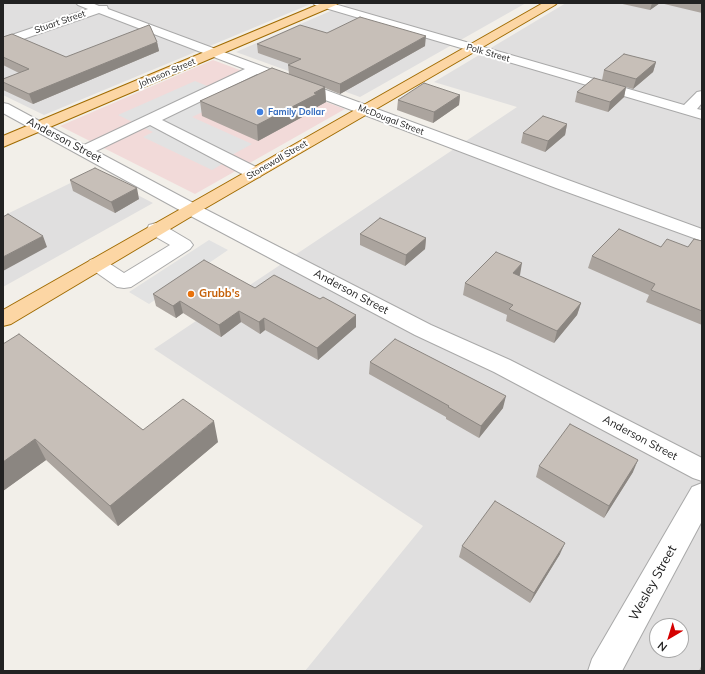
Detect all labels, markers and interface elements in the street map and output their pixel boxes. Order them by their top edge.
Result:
street label: Stuart Street [33,8,87,36]
street label: Polk Street [465,42,511,64]
street label: Johnson Street [137,56,197,90]
street label: McDougal Street [357,103,425,137]
marker: Family Dollar [255,107,265,117]
place label: Family Dollar [268,107,325,117]
street label: Anderson Street [24,115,104,165]
street label: Stonewall Street [245,138,309,182]
street label: Anderson Street [311,267,391,317]
place label: Grubb's [199,287,240,301]
marker: Grubb's [186,289,196,299]
street label: Anderson Street [600,413,680,463]
street label: Wesley Street [626,543,680,623]
north arrow [649,618,689,658]
text: N [655,639,670,655]

